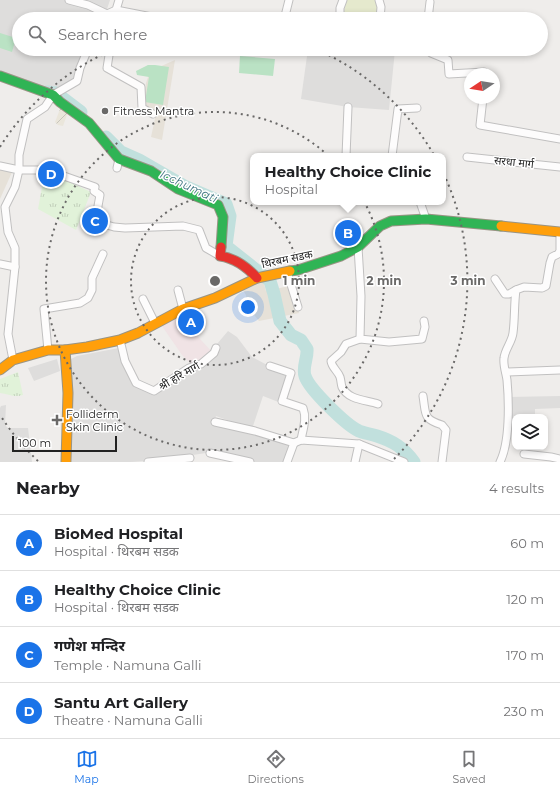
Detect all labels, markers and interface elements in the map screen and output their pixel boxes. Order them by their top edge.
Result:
search box [12,12,548,56]
icon: search [26,23,48,45]
text: Search here [58,25,147,44]
north arrow [464,68,500,104]
place label: Fitness Mantra [113,104,194,118]
marker: Fitness Mantra [100,106,110,116]
popup [250,153,446,205]
street label: सरधा मार्ग [493,153,536,171]
pin: D [38,159,64,189]
text: Healthy Choice Clinic [265,162,431,181]
water label: Icchumati [158,166,221,206]
text: Hospital [265,181,318,197]
pin: C [82,206,108,236]
pin: B [335,218,361,248]
street label: थिरबम सडक [260,247,314,271]
text: 1 min [283,273,315,288]
text: 2 min [367,273,401,288]
text: 3 min [450,273,486,288]
centre of rings [208,274,222,288]
your location [238,297,258,317]
pin: A [178,307,204,337]
street label: श्री हरि मार्ग [156,358,203,393]
place label: Folliderm Skin Clinic [66,407,123,434]
marker: Folliderm Skin Clinic [51,414,63,426]
map controls [512,414,548,450]
button: layers [512,414,548,450]
scale bar [12,434,117,453]
text: 100 m [18,436,51,450]
text: Nearby [16,478,80,498]
text: 4 results [489,480,544,496]
text: BioMed Hospital [54,524,183,543]
text: A [24,535,34,551]
text: 60 m [510,535,544,551]
text: Hospital · थिरबम सडक [54,543,179,559]
text: Healthy Choice Clinic [54,580,221,599]
text: B [24,591,34,607]
text: 120 m [506,591,544,607]
text: Hospital · थिरबम सडक [54,599,179,615]
text: गणेश मन्दिर [54,636,125,655]
text: C [24,647,34,663]
text: 170 m [506,647,544,663]
text: Temple · Namuna Galli [54,657,202,673]
text: Santu Art Gallery [54,693,188,712]
text: D [24,703,34,719]
text: 230 m [503,703,544,719]
text: Theatre · Namuna Galli [54,712,203,728]
tab: Map [74,748,99,786]
tab: Directions [248,748,304,786]
tab: Saved [453,748,486,786]

